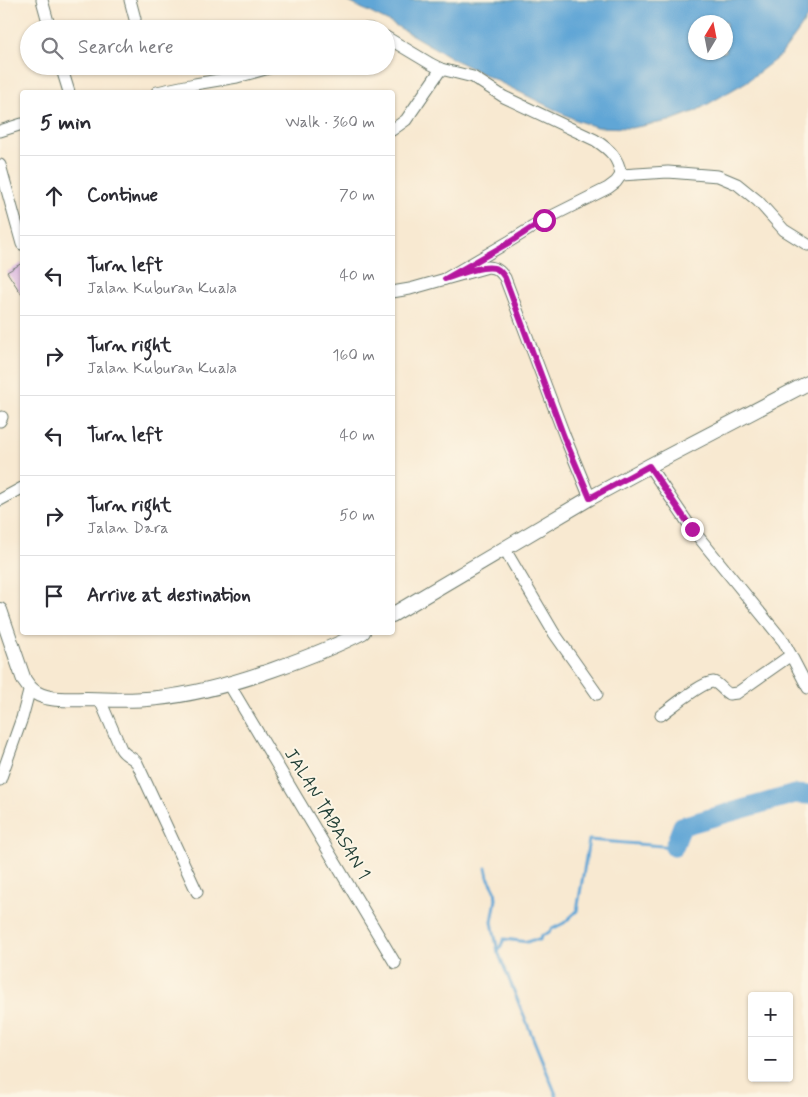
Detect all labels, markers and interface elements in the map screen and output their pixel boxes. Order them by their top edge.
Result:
north arrow [688,15,733,60]
search box [20,20,395,75]
icon: search [38,34,66,62]
text: Search here [78,35,174,60]
text: 5 min [40,109,92,137]
text: Walk · 360 m [285,112,375,133]
icon: ahead [40,182,68,210]
text: Continue [87,183,158,208]
text: 70 m [339,185,375,206]
route start [533,209,556,232]
text: Turn left [87,253,163,278]
icon: left [40,262,68,290]
text: 40 m [339,265,375,286]
text: Jalan Kuburan Kuala [87,278,237,299]
text: Turn right [87,333,171,358]
icon: right [40,342,68,370]
text: 160 m [332,345,375,366]
text: Jalan Kuburan Kuala [87,358,237,379]
icon: left [40,422,68,450]
text: Turn left [87,423,163,448]
text: 40 m [339,425,375,446]
text: Turn right [87,493,171,518]
icon: right [40,502,68,530]
text: 50 m [339,505,375,526]
text: Jalan Dara [87,518,169,539]
route end [681,518,704,541]
icon: arrive [40,582,68,610]
text: Arrive at destination [87,583,251,608]
street label: JALAN TABASAN 1 [278,744,376,884]
map controls [748,992,793,1082]
button: + [748,992,793,1037]
button: − [748,1037,793,1082]

